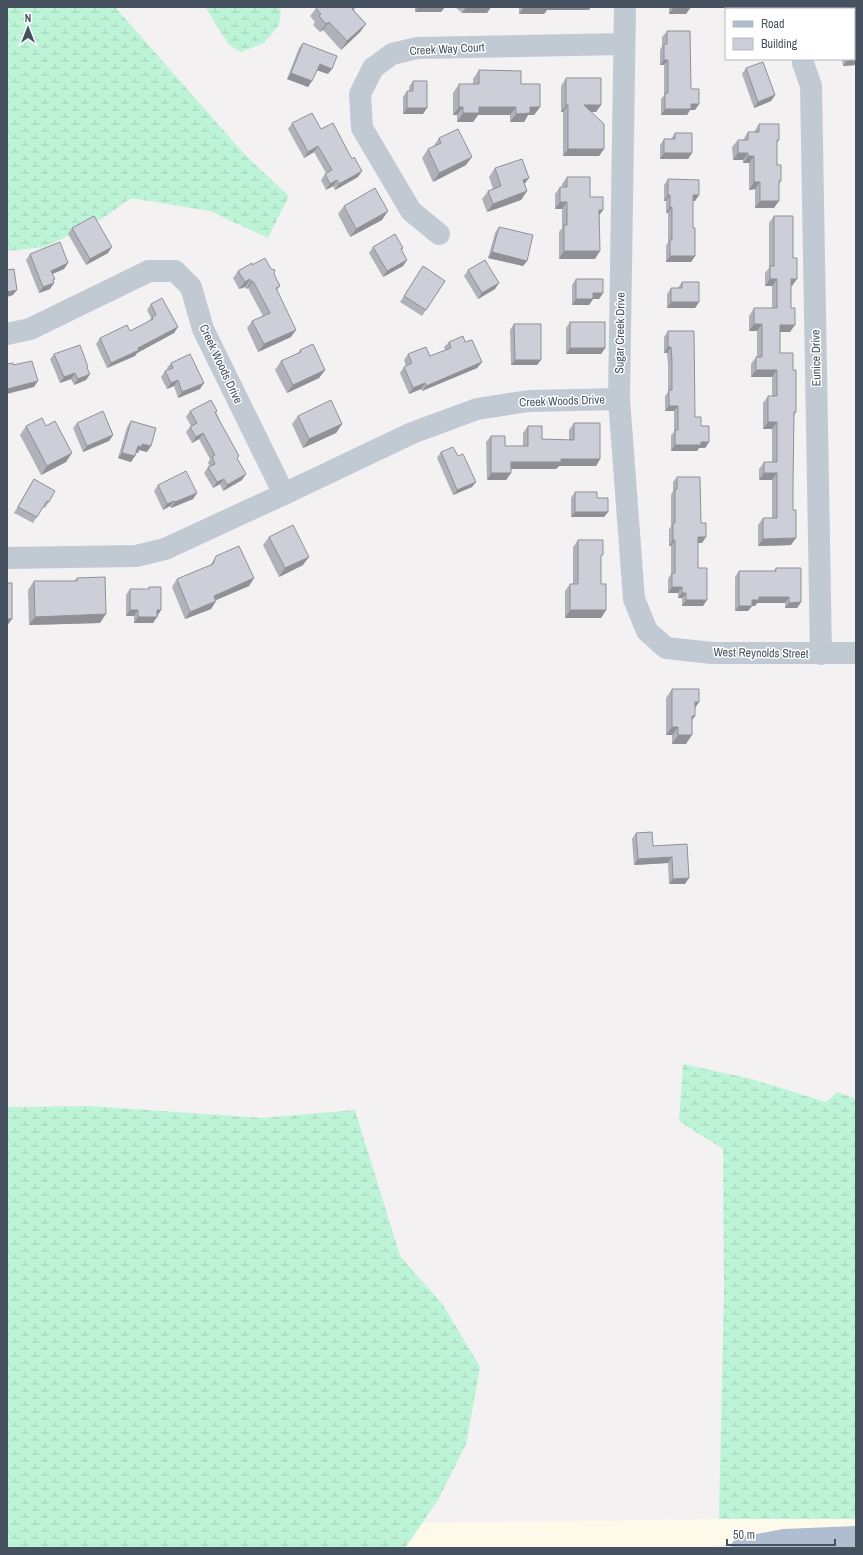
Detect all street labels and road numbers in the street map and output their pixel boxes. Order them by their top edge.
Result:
street label: Creek Way Court [409,39,485,59]
street label: Sugar Creek Drive [611,292,629,374]
street label: Creek Woods Drive [196,322,246,406]
street label: Eunice Drive [808,329,824,387]
street label: Creek Woods Drive [519,392,605,410]
street label: West Reynolds Street [713,644,809,662]

